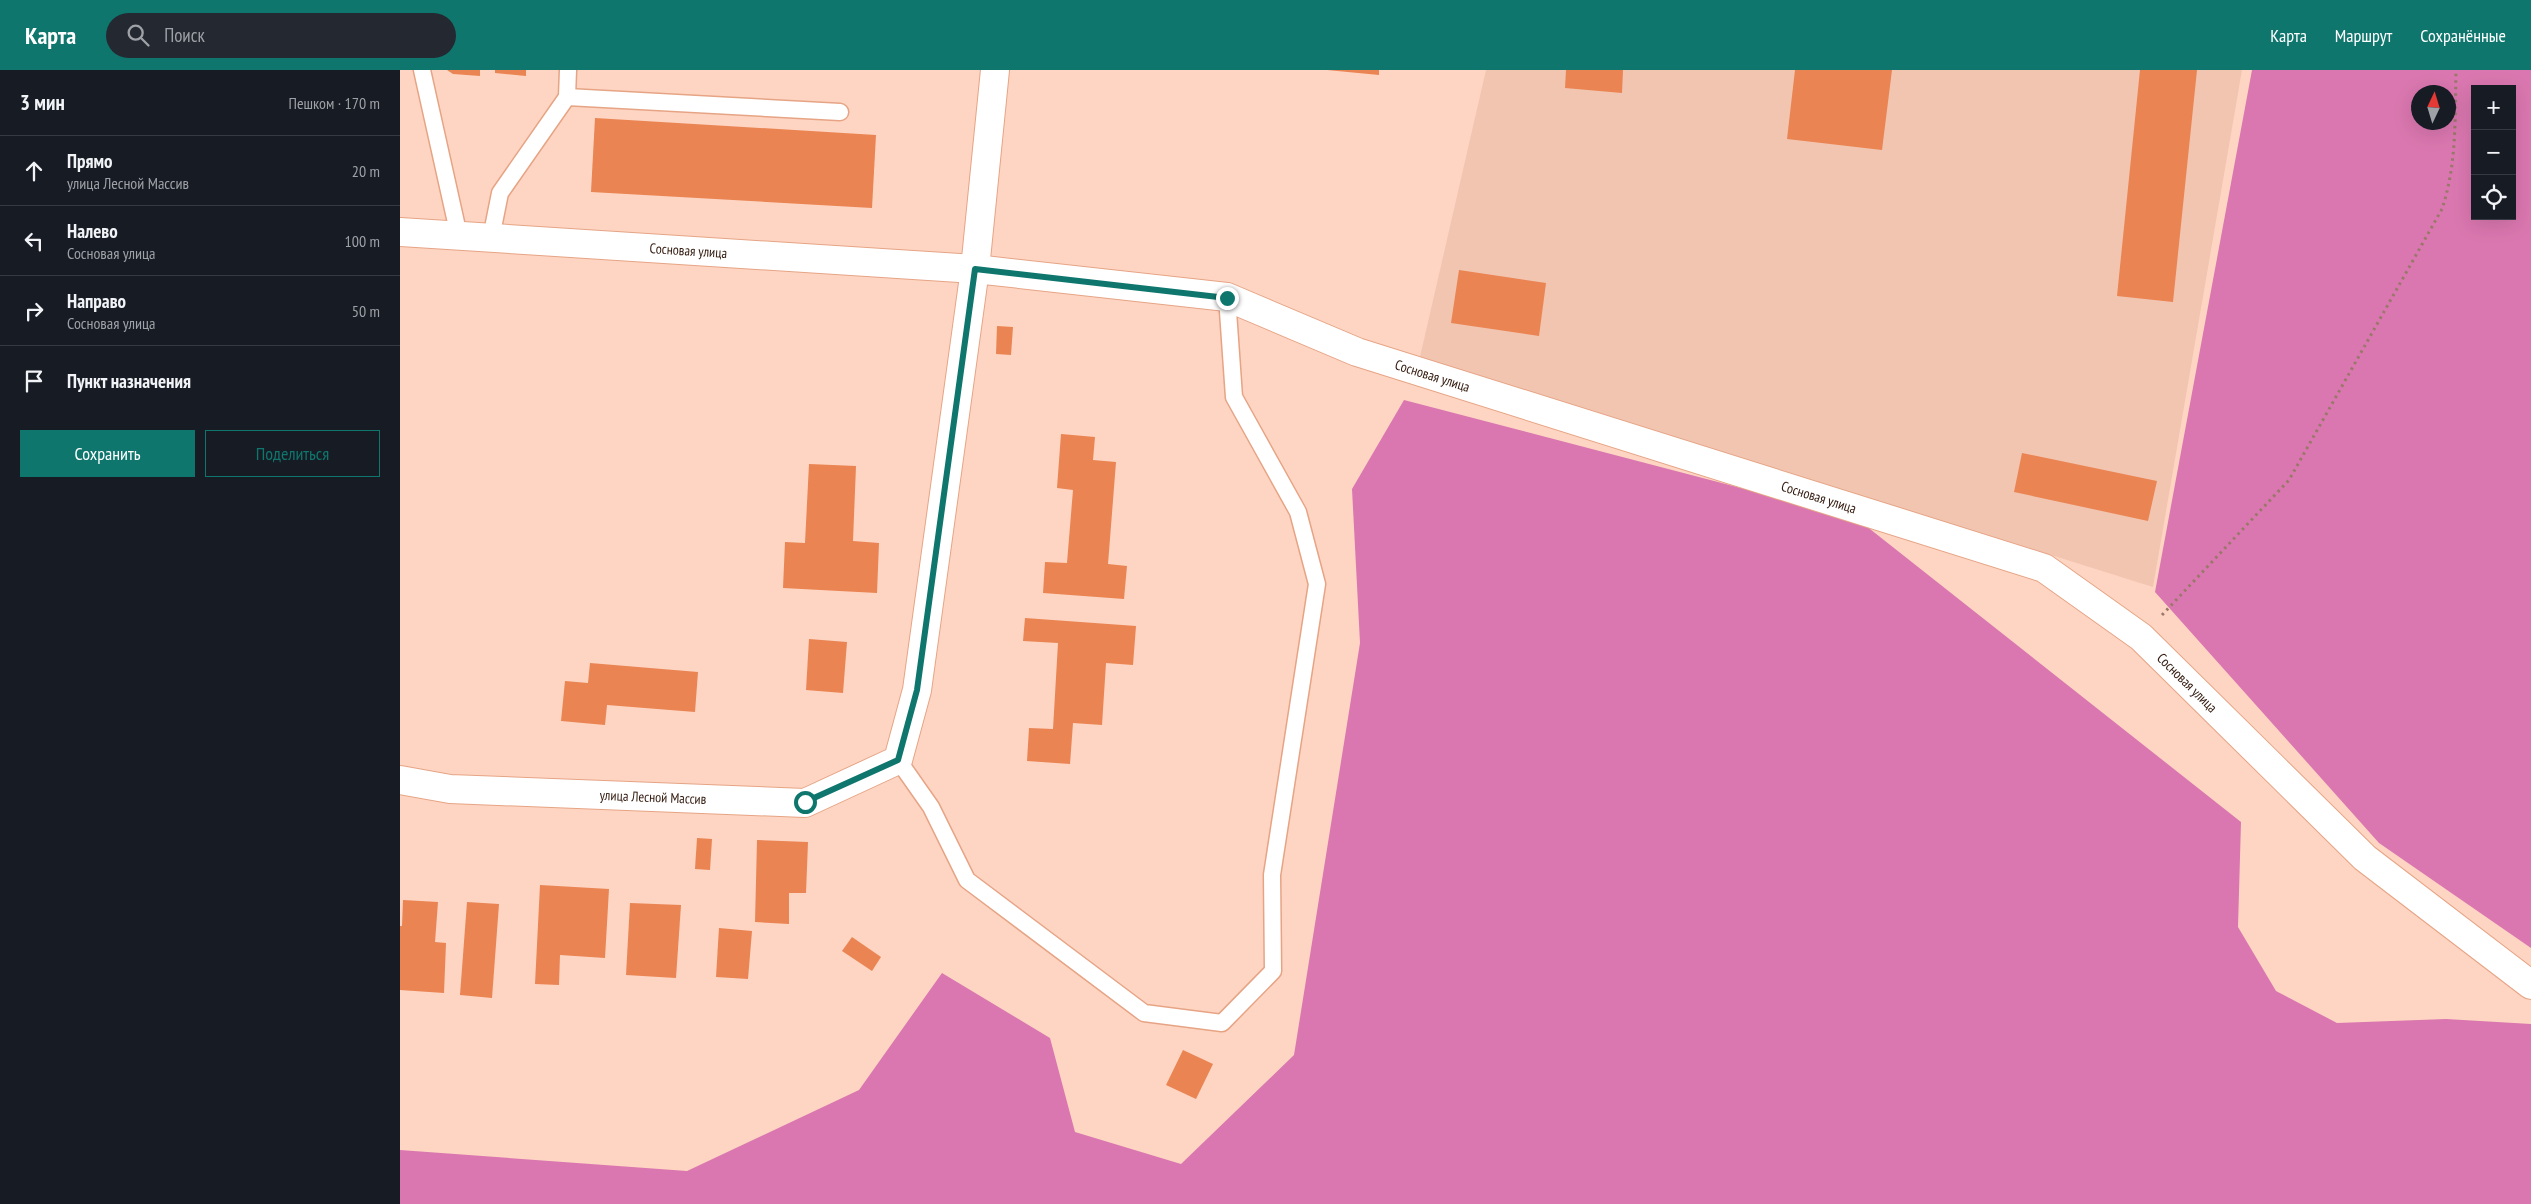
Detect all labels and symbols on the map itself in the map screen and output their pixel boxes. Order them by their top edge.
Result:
north arrow [2411,85,2456,130]
street label: Сосновая улица [649,239,728,262]
route end [1216,287,1239,310]
street label: Сосновая улица [1393,356,1472,396]
street label: Сосновая улица [1779,477,1859,517]
street label: Сосновая улица [2153,649,2221,716]
street label: улица Лесной Массив [599,786,707,808]
route start [794,791,817,814]

